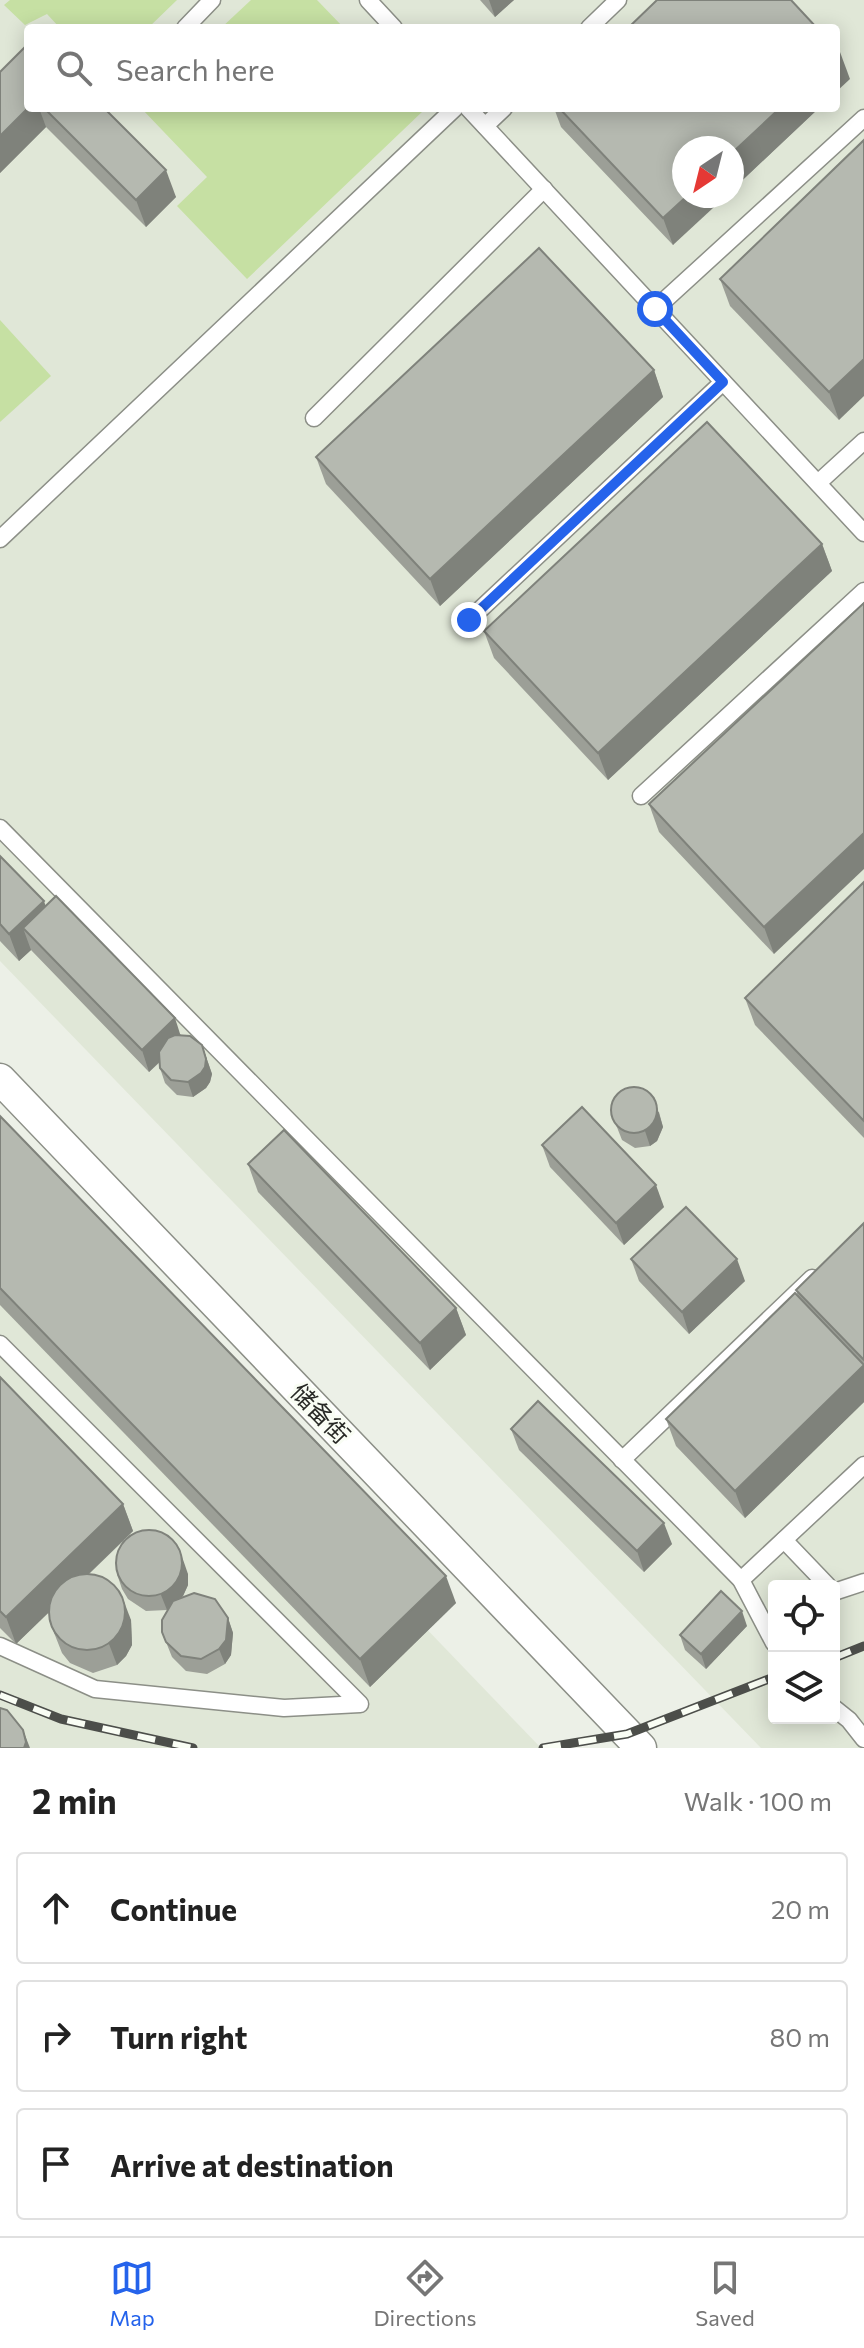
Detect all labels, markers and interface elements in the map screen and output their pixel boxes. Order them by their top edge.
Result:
search box [24,24,840,112]
icon: search [52,46,96,90]
text: Search here [116,50,275,87]
north arrow [672,136,744,208]
route start [637,291,673,327]
route end [451,602,487,638]
street label: 储备街 [286,1377,357,1449]
map controls [768,1580,840,1724]
button: locate [768,1580,840,1652]
button: layers [768,1652,840,1724]
text: 2 min [32,1779,117,1821]
text: Walk · 100 m [684,1785,832,1816]
icon: ahead [34,1886,78,1930]
text: Continue [110,1890,237,1927]
text: 20 m [771,1893,830,1924]
icon: right [34,2014,78,2058]
text: Turn right [110,2018,247,2055]
text: 80 m [770,2021,830,2052]
icon: arrive [34,2142,78,2186]
text: Arrive at destination [110,2146,394,2183]
tab: Map [109,2256,155,2331]
tab: Directions [373,2256,477,2331]
tab: Saved [695,2256,755,2331]

